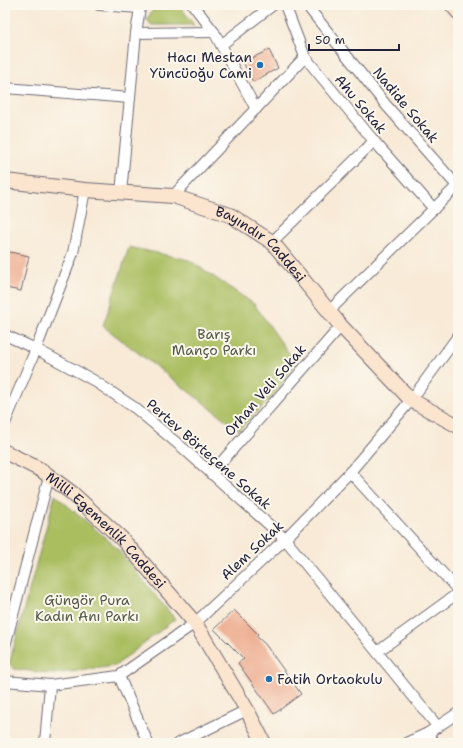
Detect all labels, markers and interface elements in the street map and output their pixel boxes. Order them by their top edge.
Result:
scale bar [309,26,399,52]
text: 50 m [315,32,345,48]
place label: Hacı Mestan Yüncüoğu Cami [150,48,252,82]
marker: Hacı Mestan Yüncüoğu Cami [255,60,265,70]
street label: Nadide Sokak [369,63,443,147]
street label: Ahu Sokak [331,71,391,137]
street label: Bayındır Caddesi [213,202,310,286]
park label: Barış Manço Parkı [172,325,256,359]
street label: Orhan Veli Sokak [220,340,310,440]
street label: Pertev Börteçene Sokak [143,395,275,513]
street label: Milli Egemenlik Caddesi [42,468,170,592]
street label: Alem Sokak [217,516,287,584]
park label: Güngör Pura Kadın Anı Parkı [35,591,139,625]
place label: Fatih Ortaokulu [277,670,383,688]
marker: Fatih Ortaokulu [264,674,274,684]

